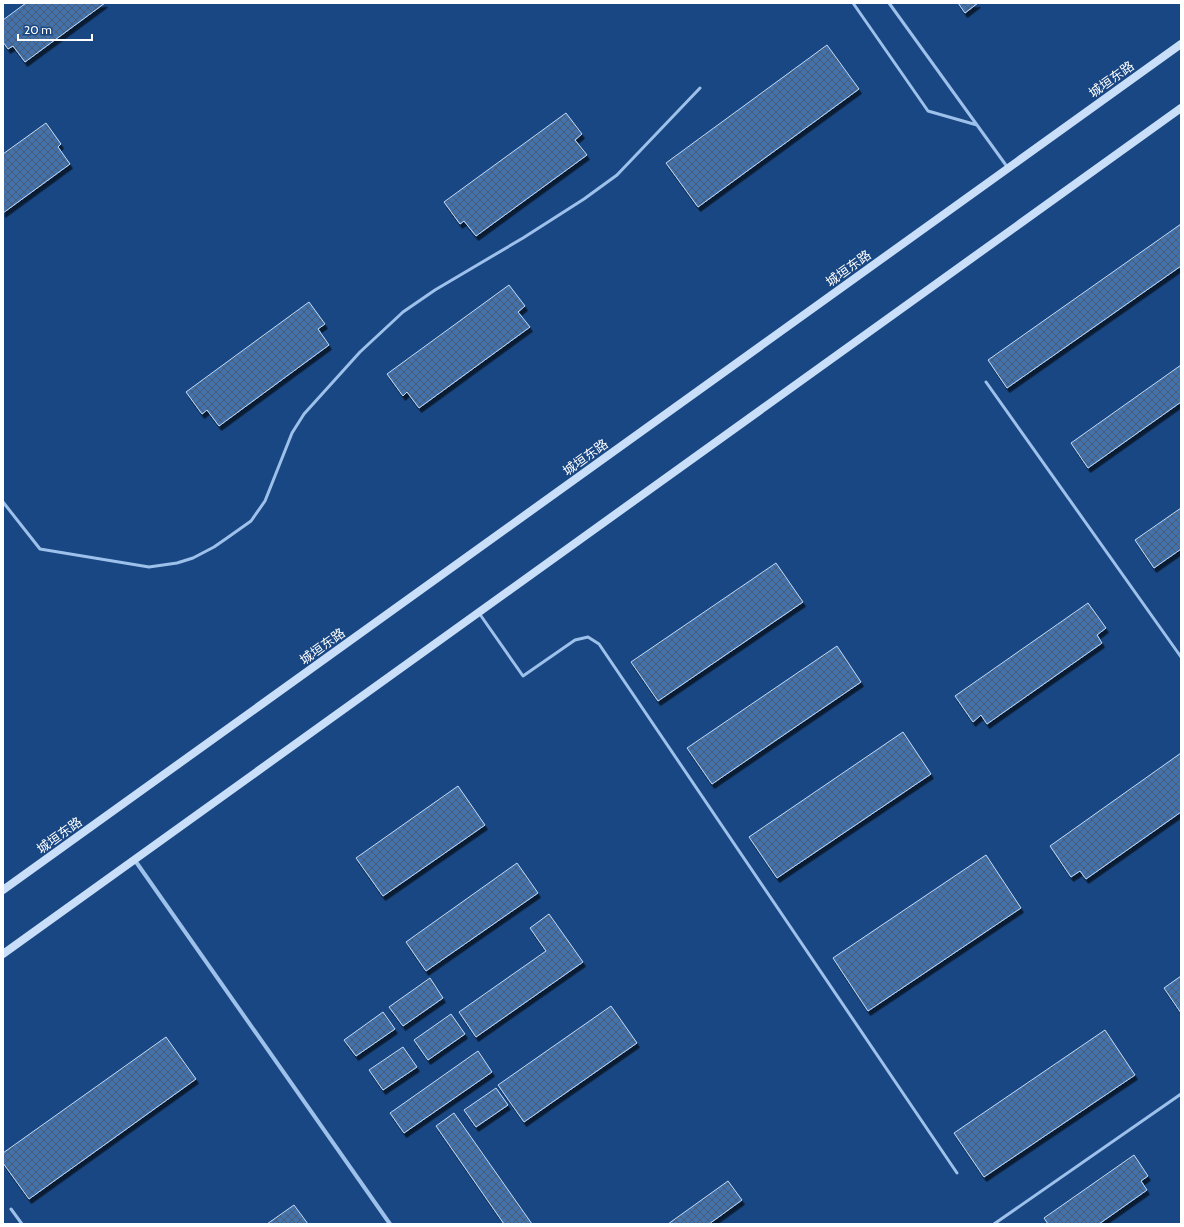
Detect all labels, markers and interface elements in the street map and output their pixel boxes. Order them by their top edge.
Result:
scale bar [18,16,92,42]
text: 20 m [24,22,52,37]
street label: 城垣东路 [1085,57,1137,101]
street label: 城垣东路 [822,246,874,290]
street label: 城垣东路 [559,435,611,479]
street label: 城垣东路 [296,624,348,668]
street label: 城垣东路 [33,813,85,857]

